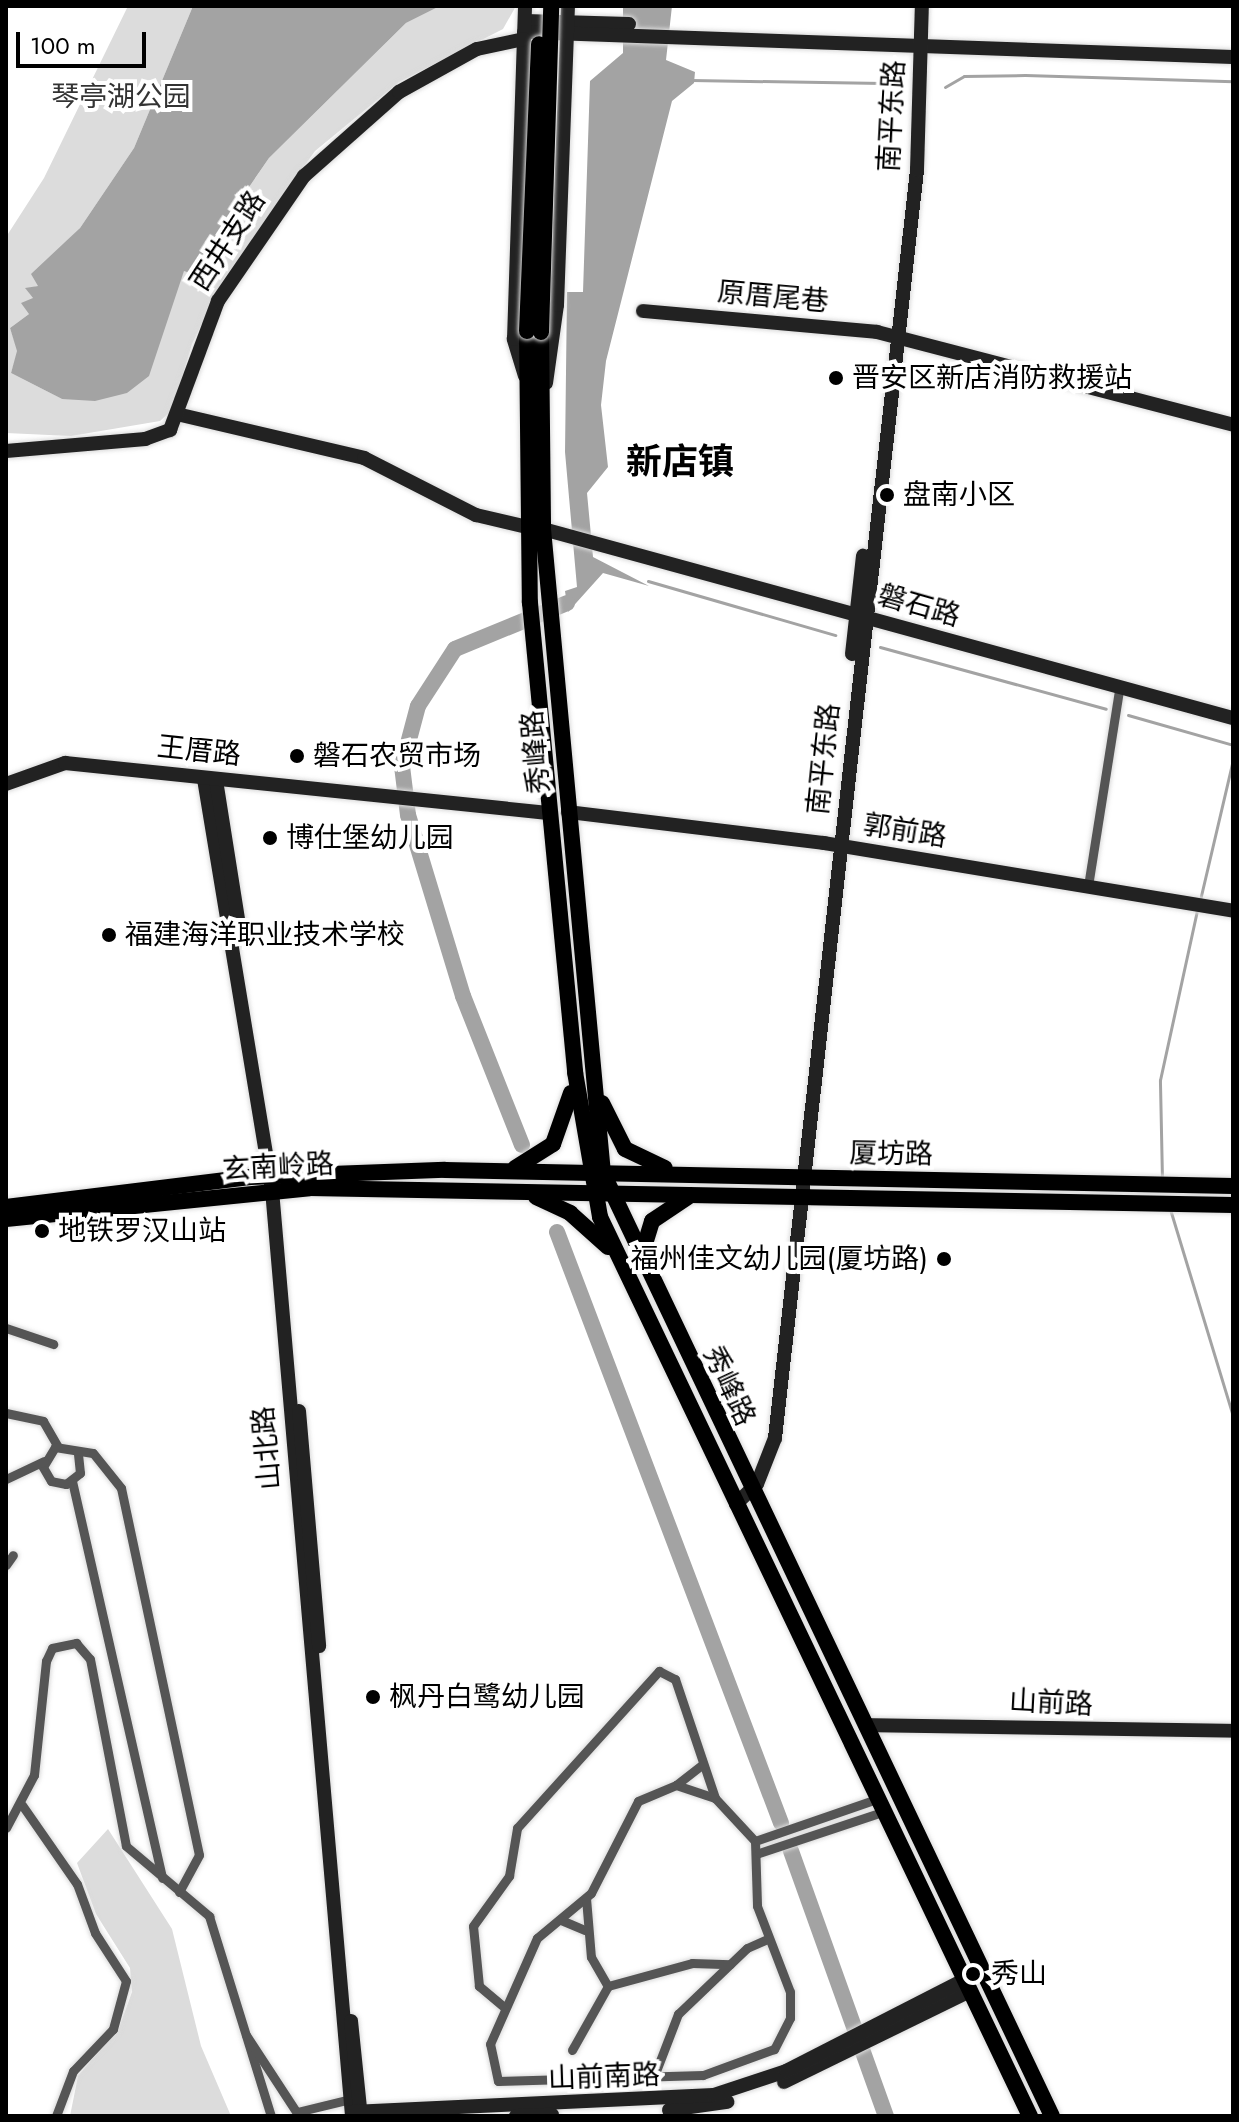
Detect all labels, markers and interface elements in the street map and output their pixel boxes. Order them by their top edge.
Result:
scale bar [20,16,150,66]
text: 100 m [30,28,96,63]
street label: 南平东路 [872,59,912,173]
park label: 琴亭湖公园 [51,80,191,114]
street label: 西井支路 [183,185,273,297]
street label: 原厝尾巷 [716,275,830,319]
place label: 晋安区新店消防救援站 [852,361,1132,395]
marker: 晋安区新店消防救援站 [827,369,845,387]
district label: 新店镇 [626,440,734,484]
place label: 盘南小区 [903,478,1015,512]
marker: 盘南小区 [878,486,896,504]
street label: 磐石路 [874,578,964,634]
street label: 南平东路 [801,702,847,816]
street label: 秀峰路 [516,709,556,795]
street label: 王厝路 [155,730,243,772]
place label: 磐石农贸市场 [313,739,481,773]
marker: 磐石农贸市场 [288,747,306,765]
street label: 郭前路 [861,808,949,854]
place label: 博仕堡幼儿园 [286,821,454,855]
marker: 博仕堡幼儿园 [261,829,279,847]
place label: 福建海洋职业技术学校 [125,918,405,952]
marker: 福建海洋职业技术学校 [100,926,118,944]
street label: 厦坊路 [849,1136,933,1172]
street label: 玄南岭路 [221,1147,335,1187]
place label: 地铁罗汉山站 [58,1214,226,1248]
marker: 地铁罗汉山站 [33,1222,51,1240]
place label: 福州佳文幼儿园(厦坊路) [631,1242,928,1276]
marker: 福州佳文幼儿园(厦坊路) [935,1250,953,1268]
street label: 秀峰路 [696,1341,762,1431]
street label: 山北路 [247,1405,287,1491]
place label: 枫丹白鹭幼儿园 [389,1680,585,1714]
street label: 山前路 [1008,1684,1094,1722]
marker: 枫丹白鹭幼儿园 [364,1688,382,1706]
place label: 秀山 [991,1957,1047,1991]
marker: 秀山 [962,1963,984,1985]
street label: 山前南路 [547,2058,661,2096]

